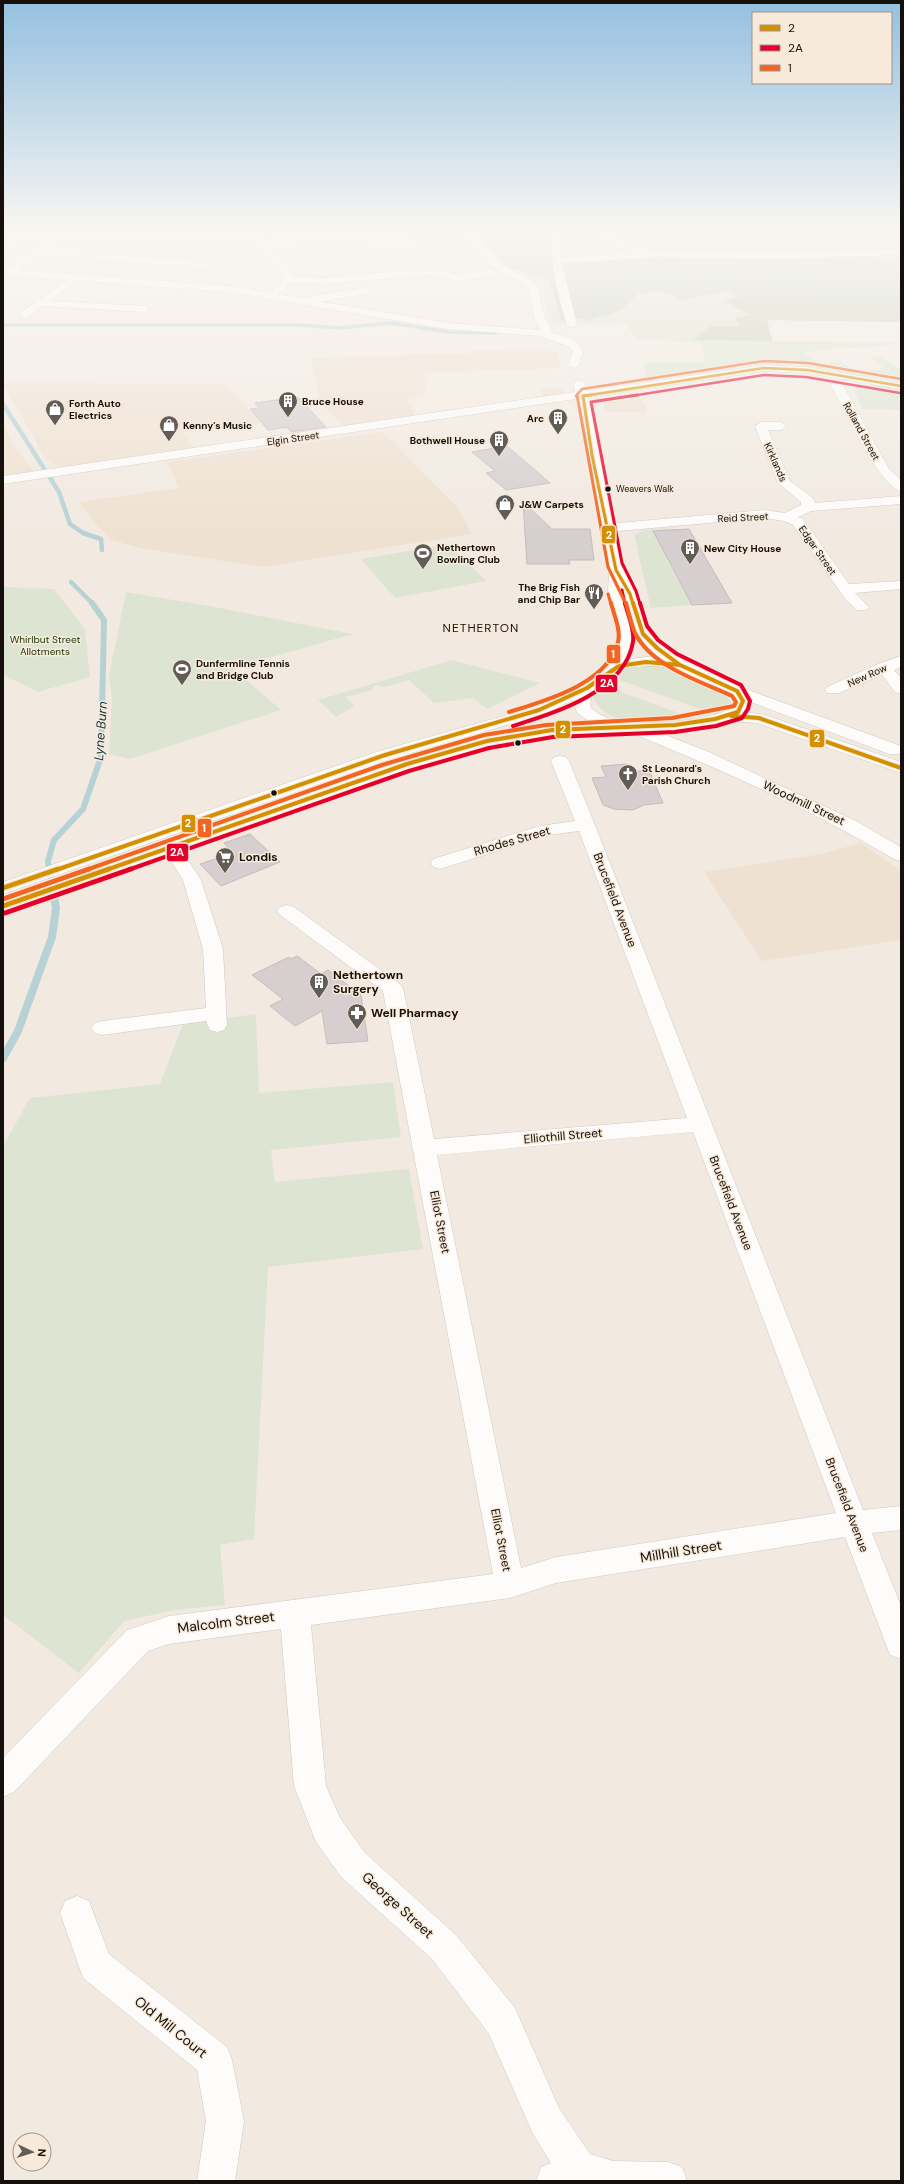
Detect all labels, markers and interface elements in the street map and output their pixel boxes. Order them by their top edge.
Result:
legend [752,12,892,84]
text: 2 [788,20,795,36]
text: 2A [788,40,803,56]
text: 1 [788,60,792,76]
building icon: Bruce House [277,390,299,418]
place label: Bruce House [302,395,364,408]
place label: Forth Auto Electrics [69,397,121,422]
shop icon: Forth Auto Electrics [44,398,66,426]
street label: Rolland Street [840,400,883,463]
building icon: Arc [547,407,569,435]
place label: Arc [527,412,544,425]
shop icon: Kenny's Music [158,414,180,442]
place label: Kenny's Music [183,419,252,432]
street label: Elgin Street [266,428,320,449]
building icon: Bothwell House [488,429,510,457]
place label: Bothwell House [410,434,485,447]
street label: Kirklands [761,441,790,484]
place label: Weavers Walk [616,483,674,495]
marker: Weavers Walk [603,484,613,494]
shop icon: J&W Carpets [494,493,516,521]
place label: J&W Carpets [519,498,584,511]
street label: Reid Street [717,510,769,525]
street label: Edgar Street [796,523,839,578]
line badge: 2 [601,525,616,544]
text: 2 [606,528,612,542]
building icon: New City House [679,537,701,565]
place label: Nethertown Bowling Club [437,541,501,566]
sports icon: Nethertown Bowling Club [412,542,434,570]
place label: New City House [704,542,781,555]
place label: The Brig Fish and Chip Bar [518,581,580,606]
restaurant icon: The Brig Fish and Chip Bar [583,582,605,610]
district label: NETHERTON [443,620,519,636]
park label: Whirlbut Street Allotments [10,633,80,658]
line badge: 1 [606,644,621,664]
text: 1 [611,647,615,661]
place label: Dunfermline Tennis and Bridge Club [196,657,290,682]
sports icon: Dunfermline Tennis and Bridge Club [171,658,193,686]
street label: New Row [846,661,889,690]
line badge: 2A [595,674,618,693]
text: 2A [600,676,614,690]
water label: Lyne Burn [90,701,111,761]
line badge: 2 [555,720,571,739]
text: 2 [560,722,566,736]
line badge: 2 [809,729,825,748]
text: 2 [814,731,820,745]
unlabelled marker [513,738,523,748]
place label: St Leonard's Parish Church [642,762,710,787]
church icon: St Leonard's Parish Church [617,763,639,791]
street label: Woodmill Street [760,777,848,829]
unlabelled marker [269,788,279,798]
line badge: 2 [181,814,196,833]
text: 2 [185,816,191,830]
line badge: 1 [197,818,212,838]
text: 1 [202,821,206,835]
street label: Rhodes Street [472,822,552,860]
line badge: 2A [166,843,189,862]
text: 2A [170,845,184,859]
supermarket icon: Londis [214,846,236,874]
place label: Londis [239,849,278,865]
street label: Brucefield Avenue [590,850,640,950]
place label: Nethertown Surgery [333,967,403,997]
building icon: Nethertown Surgery [308,971,330,999]
pharmacy icon: Well Pharmacy [346,1002,368,1030]
place label: Well Pharmacy [371,1005,459,1021]
street label: Elliothill Street [523,1125,603,1147]
street label: Brucefield Avenue [706,1153,756,1253]
street label: Elliot Street [426,1189,454,1255]
street label: Brucefield Avenue [822,1455,872,1555]
street label: Elliot Street [487,1507,515,1573]
street label: Millhill Street [639,1536,723,1566]
street label: Malcolm Street [176,1607,276,1637]
street label: George Street [358,1868,438,1942]
street label: Old Mill Court [131,1992,211,2062]
north arrow [12,2132,52,2172]
text: N [35,2148,49,2157]

